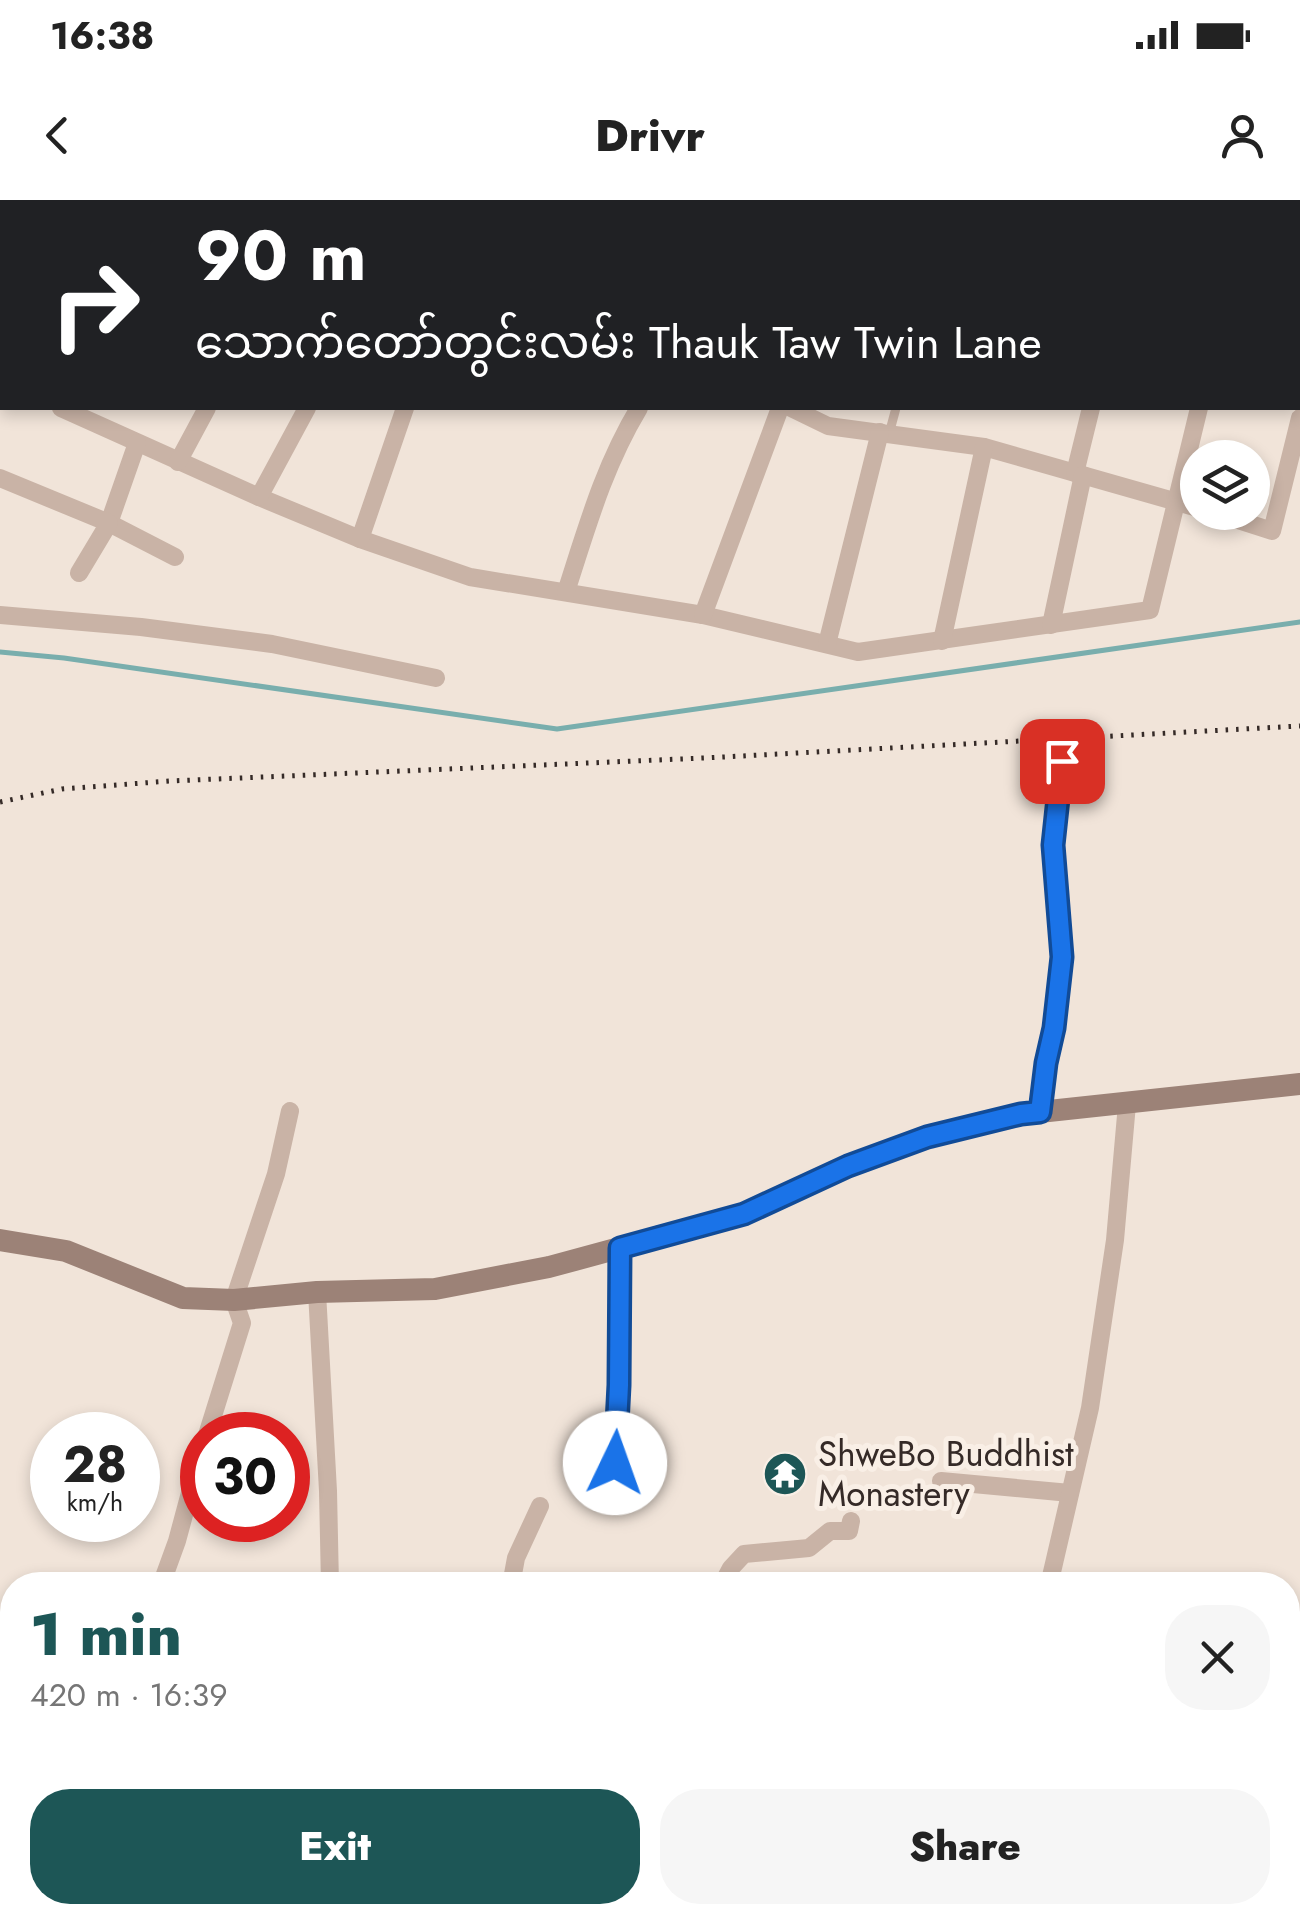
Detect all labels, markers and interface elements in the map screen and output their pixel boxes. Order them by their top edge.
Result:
text: 16:38 [50,8,154,63]
text: Drivr [595,103,705,168]
icon: back [30,108,85,163]
icon: person [1215,108,1270,163]
text: 90 m [195,205,367,306]
icon: right [30,240,160,370]
text: သောက်တော်တွင်းလမ်း Thauk Taw Twin Lane [195,310,1042,375]
map controls [1180,440,1270,530]
button: layers [1180,440,1270,530]
pin [1020,719,1105,804]
icon: arrive [1035,734,1090,789]
position arrow [563,1411,667,1515]
speed limit sign: 30 [180,1412,310,1542]
text: 28 [63,1428,127,1501]
place label: ShweBo Buddhist Monastery [818,1429,1074,1519]
temple icon: ShweBo Buddhist Monastery [762,1451,808,1497]
text: km/h [67,1484,123,1520]
text: 1 min [30,1591,182,1678]
button: close [1165,1605,1270,1710]
text: 420 m · 16:39 [30,1672,228,1718]
button: Exit [30,1789,640,1904]
button: Share [660,1789,1270,1904]

